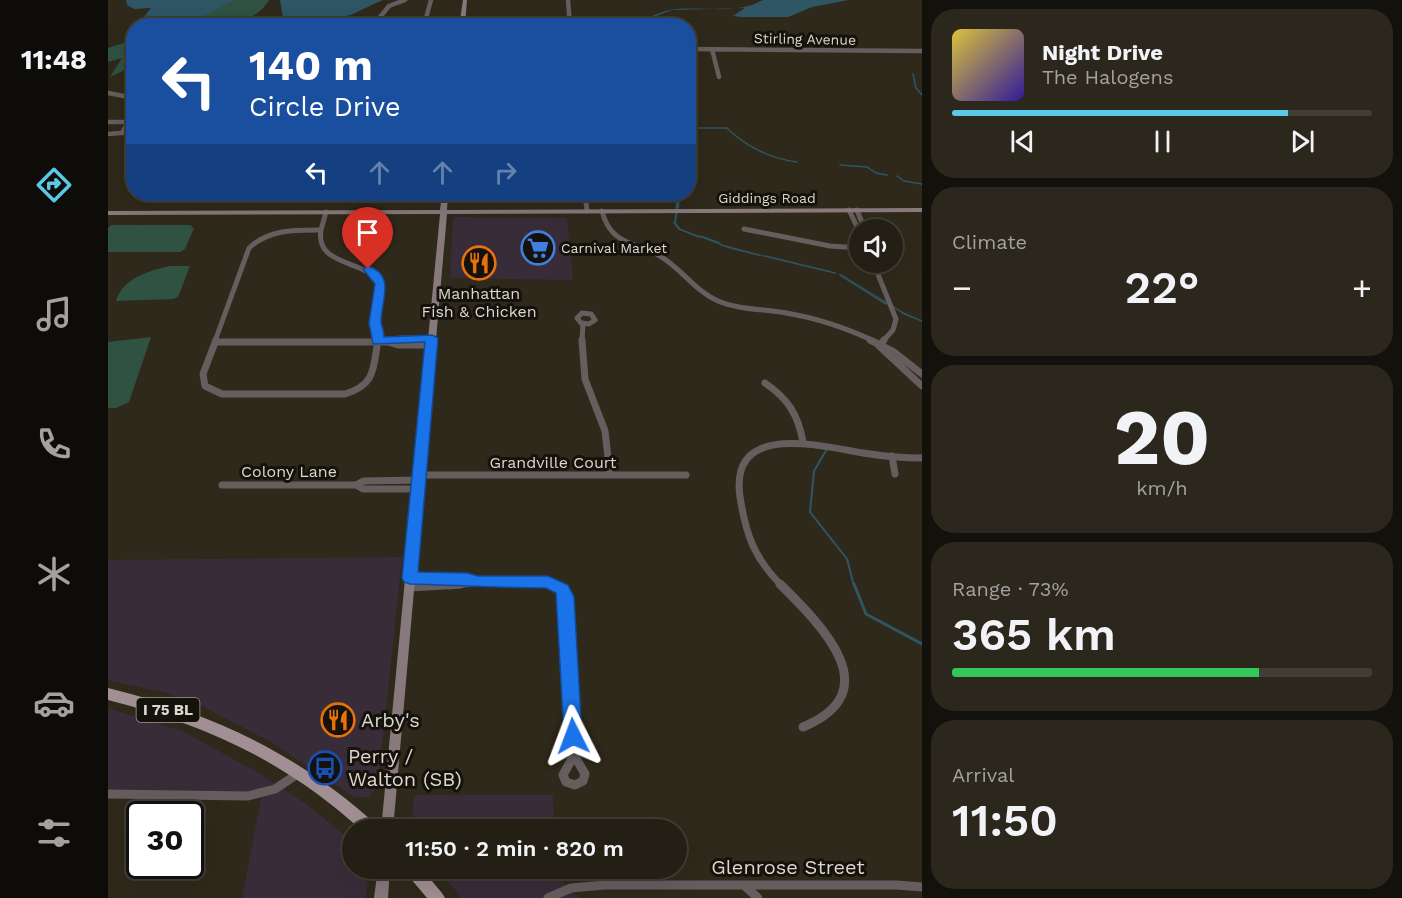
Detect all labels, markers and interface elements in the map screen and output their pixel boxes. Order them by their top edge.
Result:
street label: Stirling Avenue [754,30,856,48]
text: Night Drive [1042,40,1163,65]
text: 140 m [249,41,373,90]
icon: left [150,42,228,120]
text: 11:48 [21,44,87,76]
text: The Halogens [1042,65,1174,89]
text: Circle Drive [249,91,401,123]
icon: previous [1006,125,1039,158]
icon: pause [1146,125,1179,158]
icon: next [1286,125,1319,158]
icon: left [300,156,333,189]
icon: ahead [363,156,396,189]
icon: ahead [426,156,459,189]
icon: right [489,156,522,189]
icon: directions [33,164,75,206]
street label: Giddings Road [718,190,816,206]
pin [342,207,393,269]
icon: arrive [351,216,384,249]
map controls [849,219,903,273]
button: sound [849,219,903,273]
supermarket icon: Carnival Market [520,230,556,266]
text: Climate [952,230,1027,254]
place label: Carnival Market [561,240,667,256]
restaurant icon: Manhattan Fish & Chicken [461,245,497,281]
text: 22° [1125,261,1199,314]
text: − [952,268,972,307]
text: + [1352,268,1372,307]
place label: Manhattan Fish & Chicken [421,284,537,321]
icon: music [33,293,75,335]
text: 20 [1114,391,1210,483]
icon: phone [33,423,75,465]
street label: Grandville Court [489,453,617,472]
street label: Colony Lane [241,462,337,481]
text: km/h [1136,476,1188,500]
icon: climate [33,553,75,595]
text: Range · 73% [952,577,1069,601]
text: 365 km [952,608,1116,661]
icon: car [33,682,75,724]
road number: I 75 BL [136,698,200,722]
restaurant icon: Arby's [320,702,356,738]
position arrow [541,704,605,768]
place label: Arby's [361,708,420,732]
place label: Perry / Walton (SB) [348,744,462,791]
bus stop icon: Perry / Walton (SB) [307,750,343,786]
text: Arrival [952,763,1014,787]
text: 11:50 [952,794,1058,847]
speed limit sign: 30 [126,801,204,879]
icon: filters [33,812,75,854]
text: 11:50 · 2 min · 820 m [405,836,624,861]
street label: Glenrose Street [711,855,865,879]

